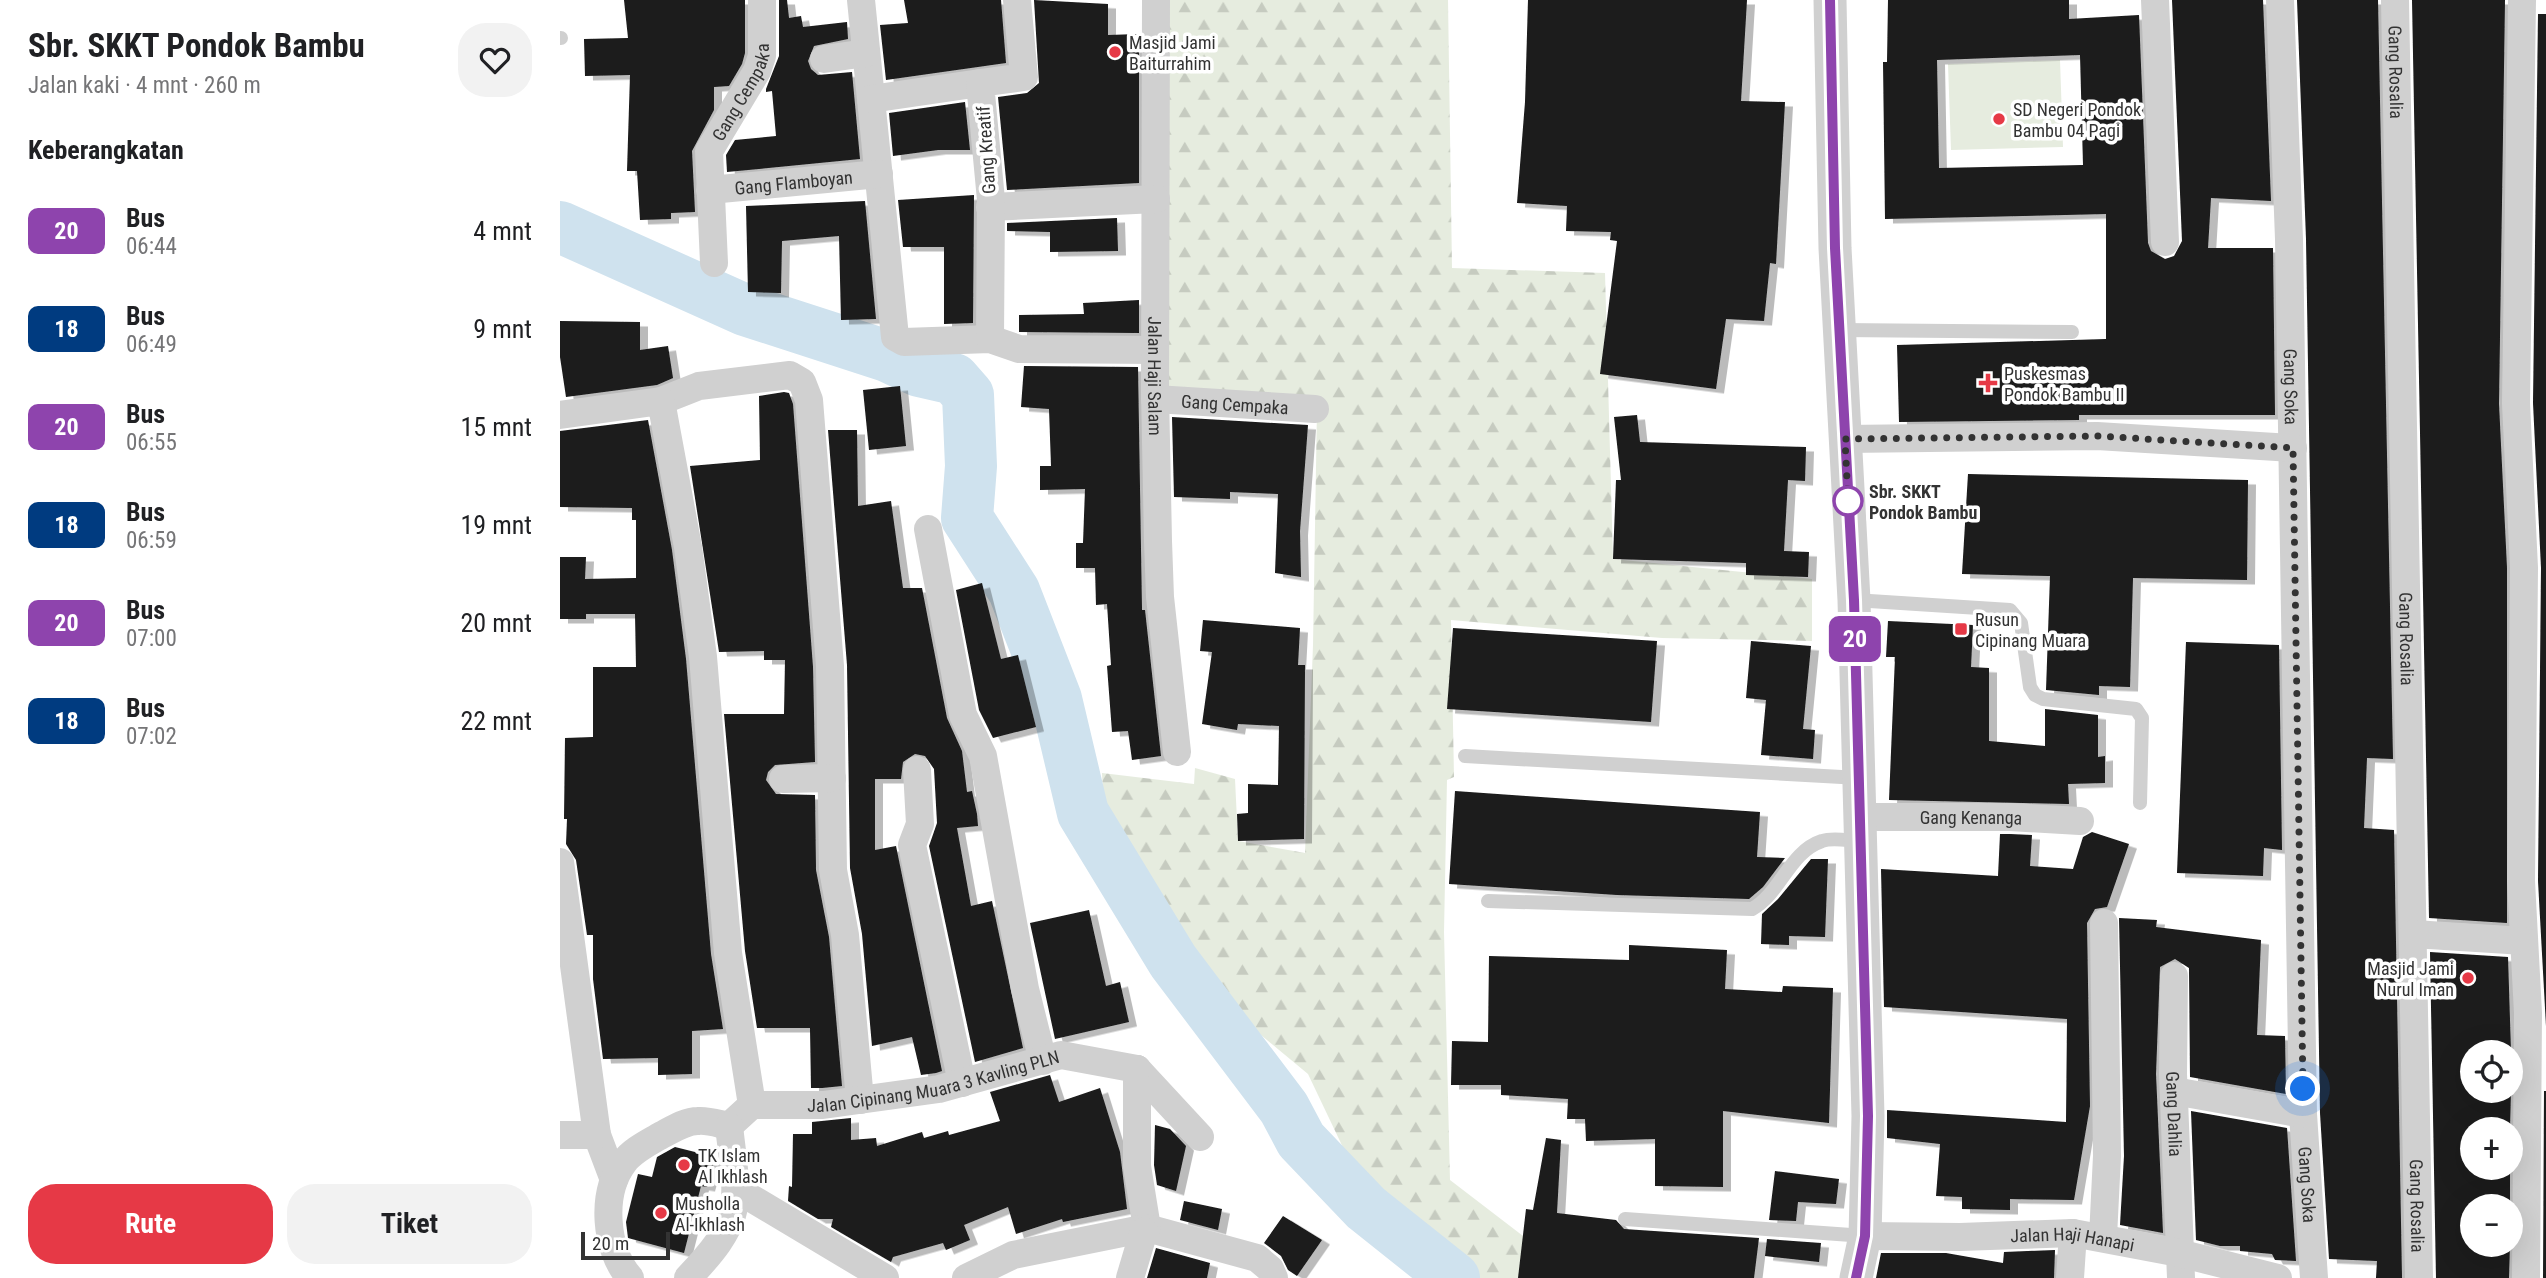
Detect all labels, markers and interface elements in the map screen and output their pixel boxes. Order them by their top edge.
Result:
button: heart [458,23,532,97]
street label: Gang Rosalia [2385,25,2408,119]
text: Sbr. SKKT Pondok Bambu [28,26,365,65]
place label: Masjid Jami Baiturrahim [1129,32,1216,74]
street label: Gang Cempaka [707,43,773,144]
marker: Masjid Jami Baiturrahim [1107,44,1123,60]
text: Jalan kaki · 4 mnt · 260 m [28,72,261,99]
place label: SD Negeri Pondok Bambu 04 Pagi [2013,99,2141,141]
street label: Gang Kreatif [972,105,1000,195]
marker: SD Negeri Pondok Bambu 04 Pagi [1991,111,2007,127]
text: Keberangkatan [28,135,184,165]
street label: Gang Flamboyan [734,166,854,198]
text: Bus [126,203,165,233]
text: 4 mnt [473,216,532,246]
text: 20 [54,217,79,245]
text: 06:44 [126,233,177,260]
text: Bus [126,301,165,331]
text: 9 mnt [473,314,532,344]
text: 18 [54,315,79,343]
street label: Jalan Haji Salam [1144,316,1166,436]
text: 06:49 [126,331,177,358]
street label: Gang Soka [2280,349,2302,425]
place label: Puskesmas Pondok Bambu II [2004,363,2125,405]
marker: Puskesmas Pondok Bambu II [1978,373,1998,393]
street label: Gang Cempaka [1181,390,1289,418]
text: Bus [126,399,165,429]
text: 15 mnt [461,412,532,442]
text: 20 [54,413,79,441]
text: 06:55 [126,429,177,456]
place label: Sbr. SKKT Pondok Bambu [1869,481,1977,523]
marker: Sbr. SKKT Pondok Bambu [1833,486,1863,516]
text: Bus [126,497,165,527]
text: 19 mnt [461,510,532,540]
text: 18 [54,511,79,539]
text: 06:59 [126,527,177,554]
street label: Gang Rosalia [2396,592,2418,686]
text: Bus [126,595,165,625]
text: 20 mnt [461,608,532,638]
text: 20 [54,609,79,637]
place label: Rusun Cipinang Muara [1975,609,2086,651]
line badge: 20 [1824,616,1886,662]
marker: Rusun Cipinang Muara [1953,621,1969,637]
text: 07:00 [126,625,177,652]
text: 20 [1843,625,1867,653]
text: Bus [126,693,165,723]
text: 22 mnt [461,706,532,736]
text: 18 [54,707,79,735]
text: 07:02 [126,723,177,750]
street label: Gang Kenanga [1920,807,2023,828]
place label: Masjid Jami Nurul Iman [2367,958,2454,1000]
marker: Masjid Jami Nurul Iman [2460,970,2476,986]
map controls [2460,1040,2523,1257]
button: locate [2460,1040,2523,1103]
street label: Jalan Cipinang Muara 3 Kavling PLN [807,1046,1062,1116]
street label: Gang Dahlia [2162,1071,2187,1157]
your location [2285,1071,2320,1106]
button: + [2460,1117,2523,1180]
place label: TK Islam Al Ikhlash [698,1145,768,1187]
street label: Gang Soka [2295,1146,2321,1223]
marker: TK Islam Al Ikhlash [676,1157,692,1173]
street label: Gang Rosalia [2406,1159,2429,1253]
button: Rute [28,1184,273,1264]
button: Tiket [287,1184,532,1264]
place label: Musholla Al-Ikhlash [675,1193,745,1235]
button: − [2460,1194,2523,1257]
marker: Musholla Al-Ikhlash [653,1205,669,1221]
street label: Jalan Haji Hanapi [2010,1223,2136,1255]
scale bar [581,1229,670,1261]
text: 20 m [592,1232,629,1255]

